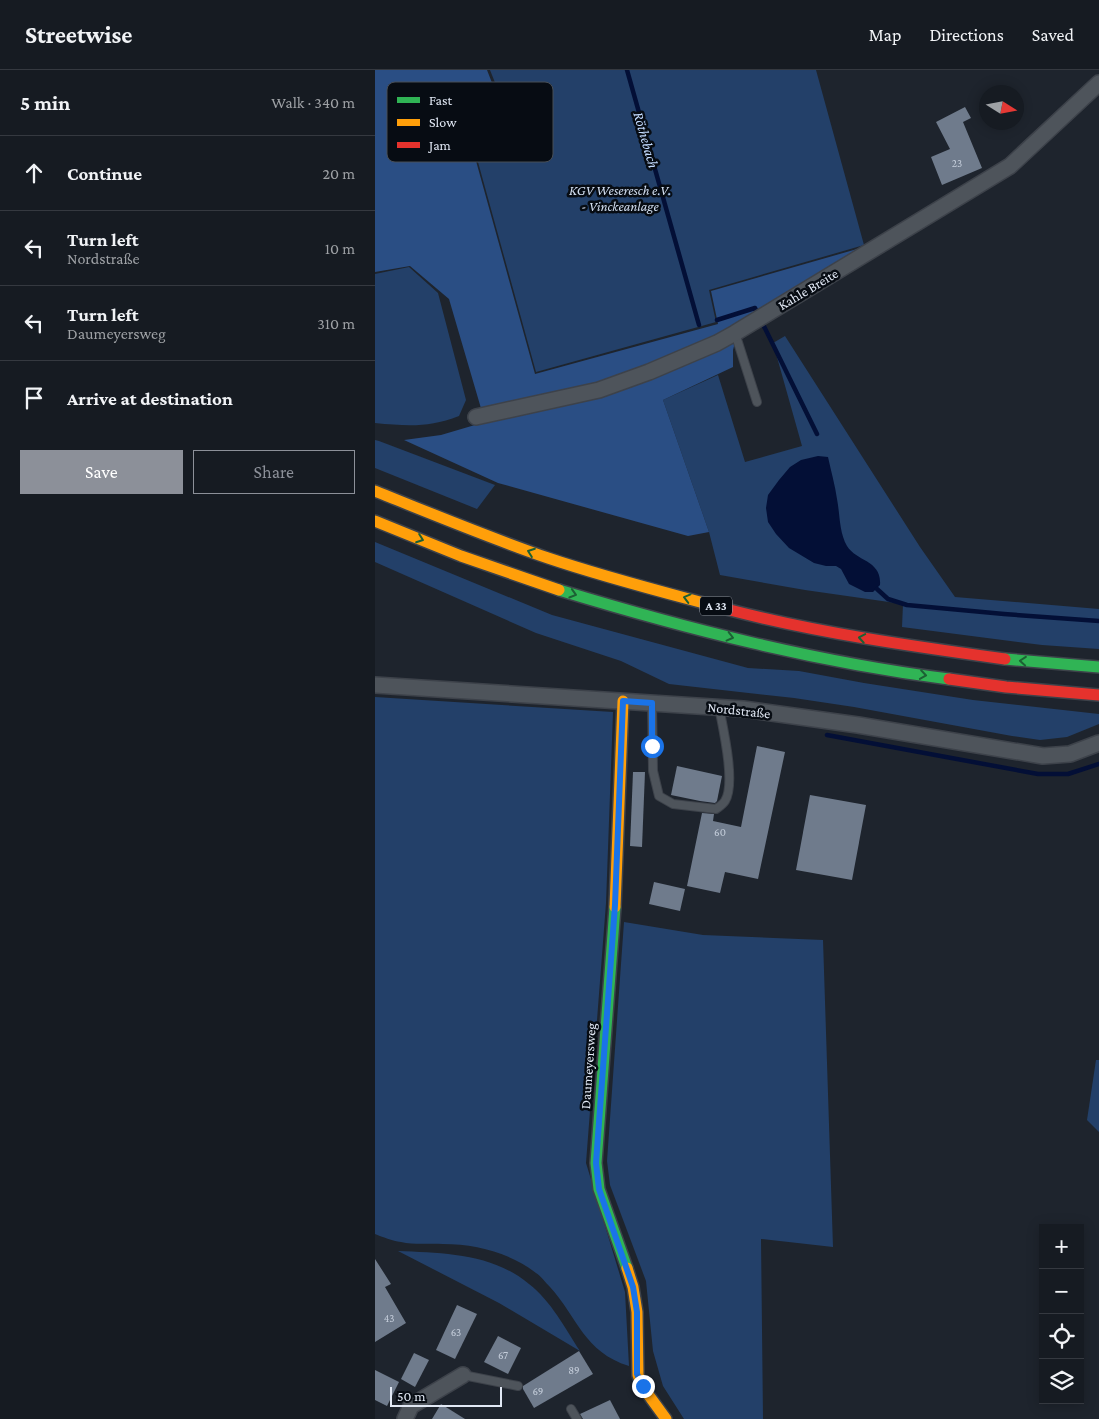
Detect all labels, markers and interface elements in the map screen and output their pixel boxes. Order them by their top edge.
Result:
text: Streetwise [25,21,132,48]
text: Map [869,25,901,45]
text: Directions [929,25,1004,45]
text: Saved [1032,25,1074,45]
legend [387,82,553,162]
north arrow [979,85,1024,130]
text: 5 min [20,91,70,115]
text: Fast [429,92,453,108]
text: Walk · 340 m [271,94,355,111]
water label: Röthebach [630,110,662,170]
text: Slow [429,114,457,130]
text: Jam [427,137,451,153]
house number: 23 [952,157,962,169]
icon: ahead [20,159,48,187]
text: Continue [67,163,142,184]
text: 20 m [322,165,355,182]
park label: KGV Weseresch e.V. - Vinckeanlage [569,182,671,214]
text: Turn left [67,229,139,250]
icon: left [20,234,48,262]
text: 10 m [325,240,355,257]
text: Nordstraße [67,250,139,267]
street label: Kahle Breite [775,265,841,313]
text: Turn left [67,304,139,325]
icon: left [20,309,48,337]
text: 310 m [317,315,355,332]
text: Daumeyersweg [67,325,166,342]
icon: arrive [20,384,48,412]
text: Arrive at destination [67,388,233,409]
button: Save [20,450,183,494]
button: Share [193,450,355,494]
one-way arrow [415,533,424,543]
one-way arrow [528,548,536,558]
one-way arrow [568,588,577,598]
one-way arrow [683,594,691,604]
road number: A 33 [700,596,732,616]
one-way arrow [725,631,734,642]
one-way arrow [858,634,867,644]
one-way arrow [1019,656,1027,667]
one-way arrow [919,670,928,680]
street label: Nordstraße [707,699,771,721]
route start [641,735,664,758]
house number: 60 [714,826,726,838]
street label: Daumeyersweg [577,1022,599,1110]
map controls [1039,1224,1084,1404]
button: + [1039,1224,1084,1269]
button: − [1039,1269,1084,1314]
house number: 43 [384,1312,394,1324]
button: locate [1039,1314,1084,1359]
house number: 63 [451,1326,461,1338]
house number: 67 [498,1349,508,1361]
button: layers [1039,1359,1084,1404]
house number: 89 [568,1364,580,1376]
route end [632,1375,655,1398]
scale bar [390,1384,503,1407]
house number: 69 [533,1385,543,1397]
text: 50 m [397,1388,425,1404]

